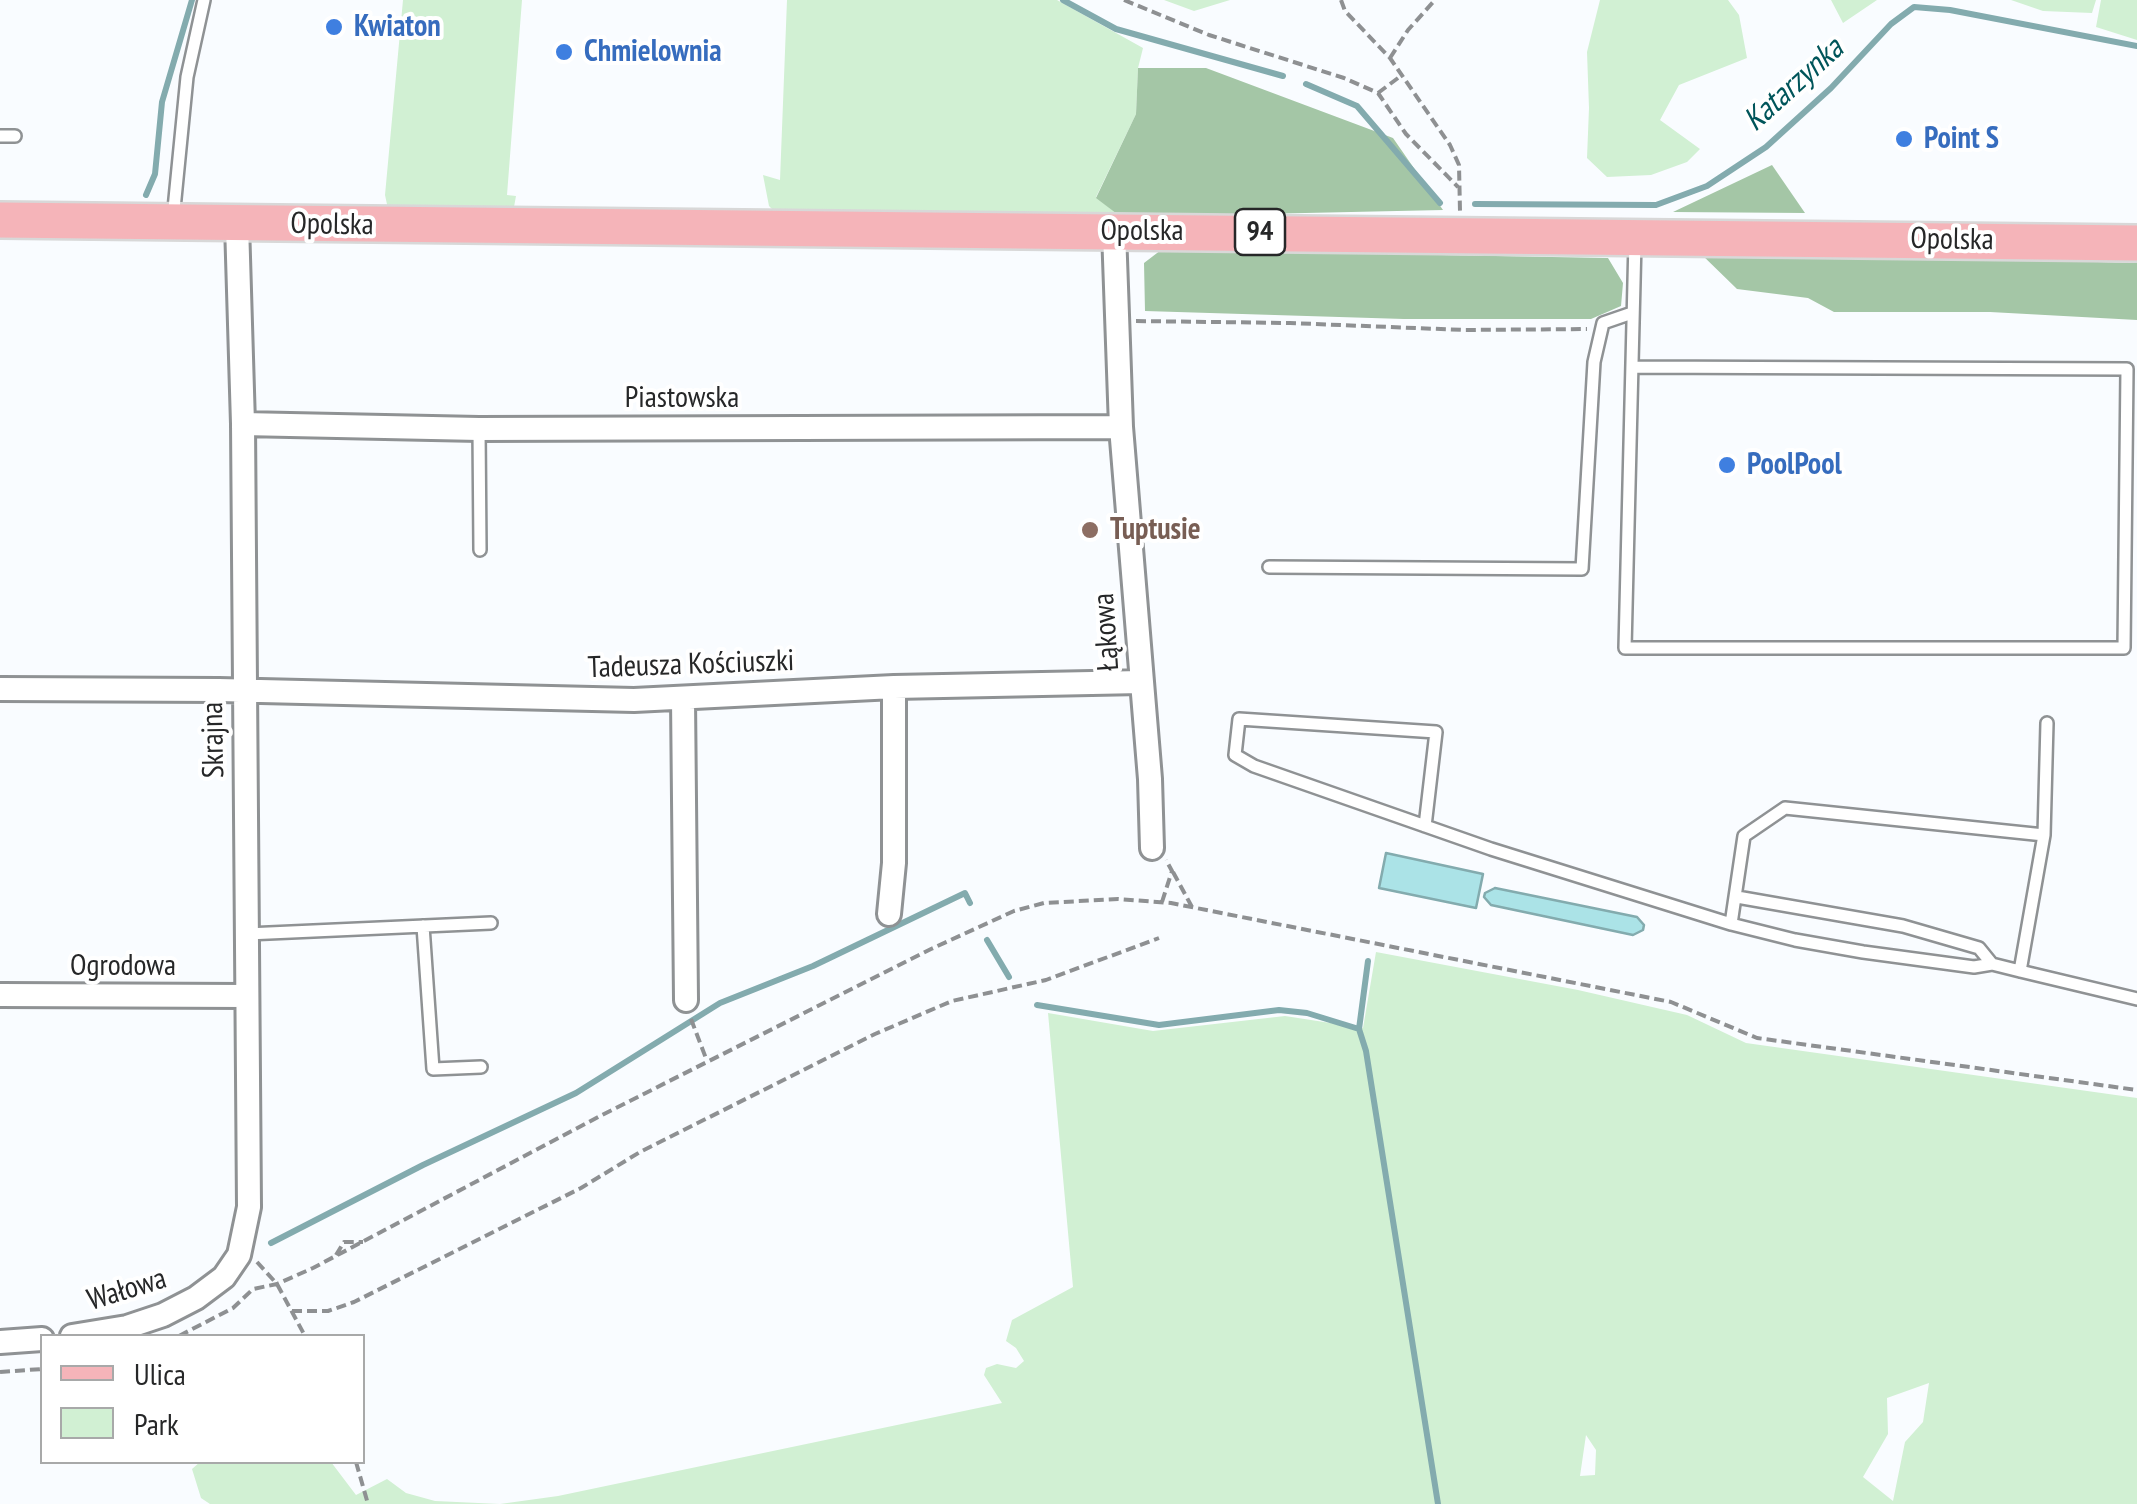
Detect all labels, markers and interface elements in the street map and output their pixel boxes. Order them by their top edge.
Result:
place label: Kwiaton [354,9,441,45]
marker: Kwiaton [323,16,345,38]
water label: Katarzynka [1736,30,1852,140]
place label: Chmielownia [584,34,722,70]
marker: Chmielownia [553,41,575,63]
place label: Point S [1924,121,1999,157]
marker: Point S [1893,128,1915,150]
street label: Opolska [290,206,374,244]
road number: 94 [1235,209,1285,255]
street label: Opolska [1100,213,1184,249]
street label: Opolska [1910,221,1994,259]
street label: Piastowska [625,380,739,416]
place label: PoolPool [1747,447,1842,483]
marker: PoolPool [1716,454,1738,476]
place label: Tuptusie [1110,512,1201,548]
marker: Tuptusie [1079,519,1101,541]
street label: Łąkowa [1086,592,1128,672]
street label: Tadeusza Kościuszki [587,643,795,687]
street label: Skrajna [195,702,233,778]
street label: Ogrodowa [70,948,176,984]
street label: Wałowa [83,1261,171,1319]
legend [40,1334,365,1464]
text: Ulica [134,1354,186,1393]
text: Park [134,1404,179,1443]

